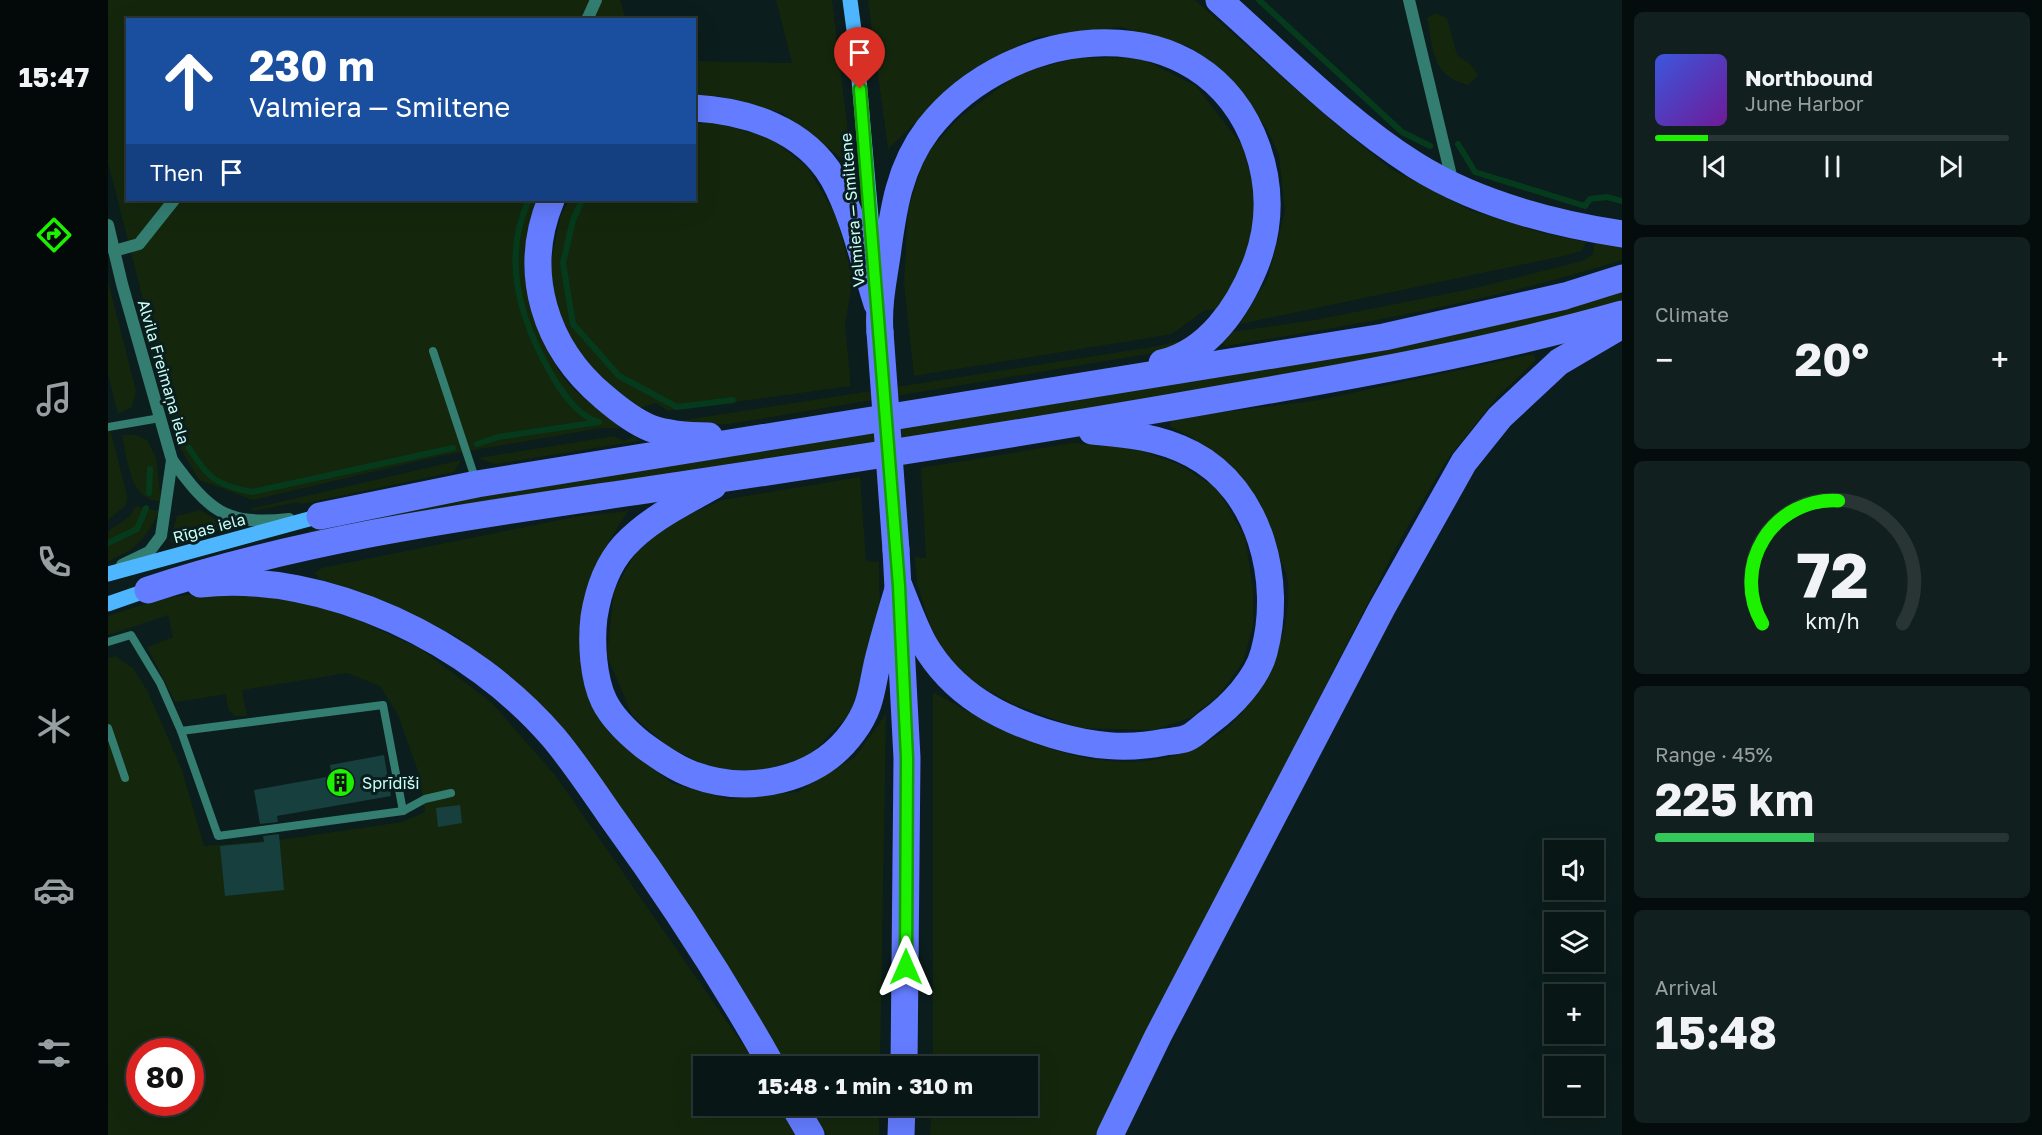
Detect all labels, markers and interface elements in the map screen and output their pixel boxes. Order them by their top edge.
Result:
pin [834,27,885,89]
icon: arrive [843,36,876,69]
text: 230 m [249,40,375,90]
icon: ahead [150,42,228,120]
text: 15:47 [19,61,89,93]
text: Northbound [1745,64,1873,91]
text: Valmiera — Smiltene [249,91,510,123]
text: June Harbor [1745,91,1864,115]
street label: Valmiera — Smiltene [835,132,869,288]
icon: previous [1698,150,1731,183]
icon: pause [1816,150,1849,183]
icon: next [1934,150,1967,183]
icon: arrive [215,156,248,189]
text: Then [150,159,203,186]
icon: directions [33,214,75,256]
street label: Alvila Freimaņa iela [134,297,194,447]
text: Climate [1655,302,1729,326]
text: 20° [1795,332,1869,386]
text: − [1655,340,1673,379]
text: + [1991,340,2009,379]
icon: music [33,378,75,420]
street label: Rīgas iela [171,509,247,547]
text: 72 [1796,538,1868,613]
icon: phone [33,541,75,583]
text: km/h [1805,609,1859,635]
icon: climate [33,705,75,747]
text: Range · 45% [1655,742,1773,766]
building icon: Sprīdīši [325,767,357,799]
text: 225 km [1655,772,1814,826]
place label: Sprīdīši [362,773,420,793]
map controls [1544,840,1604,1116]
button: sound [1544,840,1604,900]
icon: car [33,869,75,911]
button: layers [1544,912,1604,972]
position arrow [874,935,938,999]
text: Arrival [1655,975,1718,999]
button: + [1544,984,1604,1044]
text: 15:48 [1655,1005,1777,1059]
icon: filters [33,1032,75,1074]
speed limit sign: 80 [126,1038,204,1116]
button: − [1544,1056,1604,1116]
text: 15:48 · 1 min · 310 m [758,1072,973,1099]

